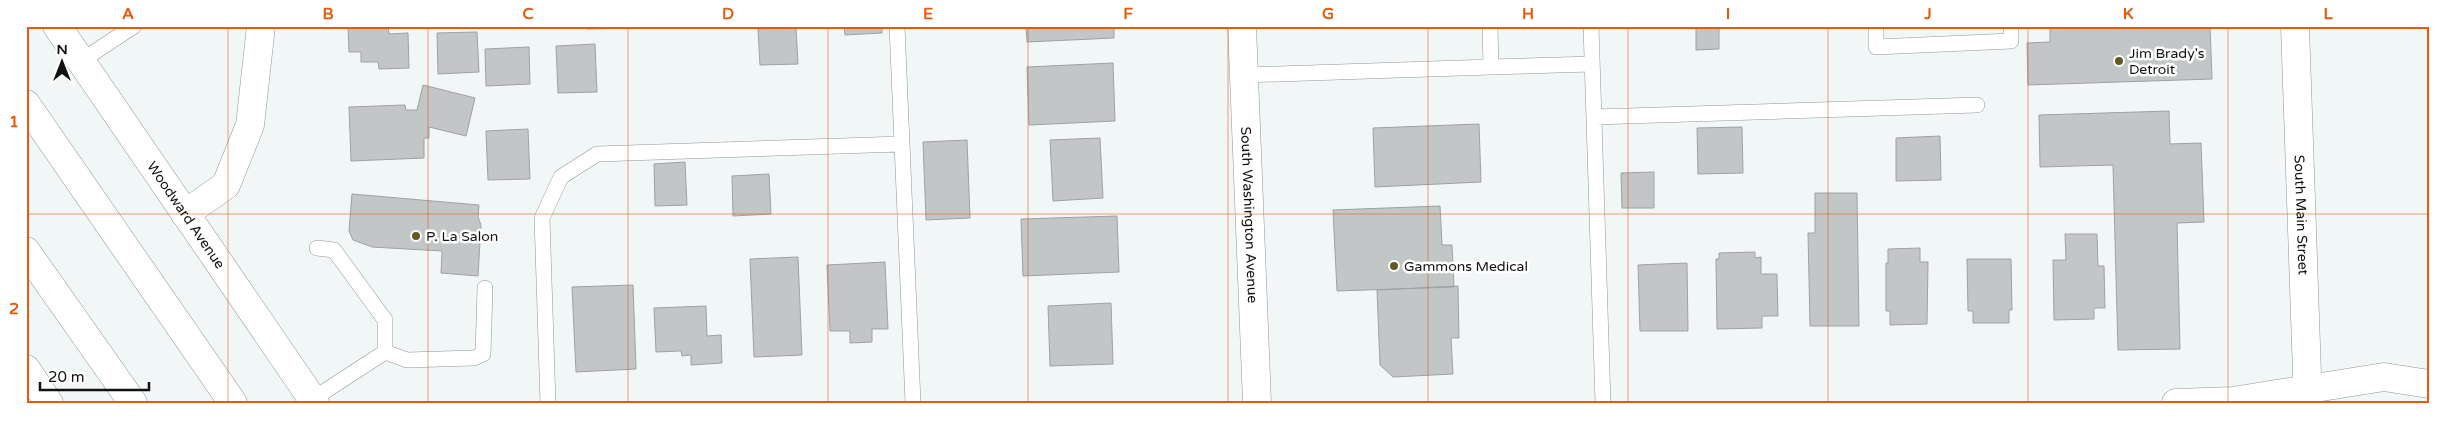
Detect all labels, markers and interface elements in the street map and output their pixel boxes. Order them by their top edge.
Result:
text: A [122,4,134,24]
text: B [322,4,334,24]
text: C [522,4,534,24]
text: D [722,4,734,24]
text: E [923,4,933,24]
text: F [1123,4,1133,24]
text: G [1322,4,1334,24]
text: H [1522,4,1534,24]
text: I [1726,4,1730,24]
text: J [1923,4,1932,24]
text: K [2123,4,2134,24]
text: L [2323,4,2333,24]
north arrow [38,38,88,88]
text: N [56,41,68,58]
place label: Jim Brady's Detroit [2129,45,2205,78]
marker: Jim Brady's Detroit [2113,55,2125,67]
text: 1 [9,112,19,132]
street label: South Washington Avenue [1238,126,1262,304]
street label: South Main Street [2291,154,2312,276]
street label: Woodward Avenue [144,158,229,272]
place label: P. La Salon [426,228,498,245]
marker: P. La Salon [410,230,422,242]
place label: Gammons Medical [1404,258,1528,275]
marker: Gammons Medical [1388,260,1400,272]
text: 2 [9,299,19,319]
scale bar [40,359,149,391]
text: 20 m [48,368,85,386]

